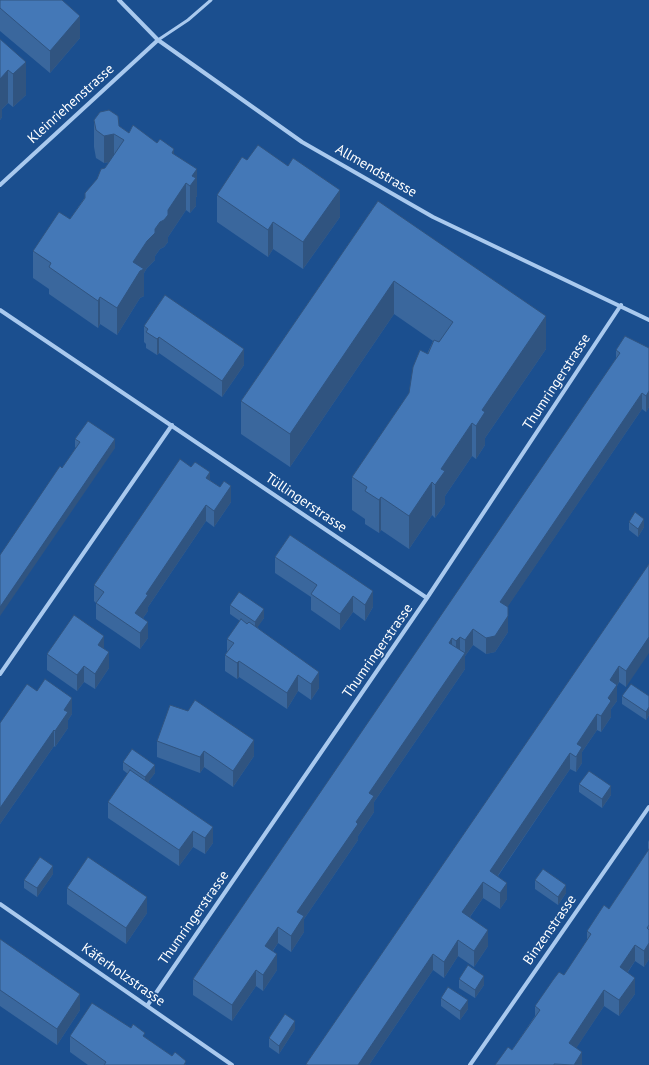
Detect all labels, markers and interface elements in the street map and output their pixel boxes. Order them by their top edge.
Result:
street label: Kleinriehenstrasse [24,61,118,147]
street label: Allmendstrasse [332,141,420,201]
street label: Thumringerstrasse [520,331,594,433]
street label: Tüllingerstrasse [262,470,350,536]
street label: Thumringerstrasse [339,601,417,701]
street label: Thumringerstrasse [155,868,233,968]
street label: Binzenstrasse [520,892,580,968]
street label: Käferholzstrasse [78,940,168,1010]

